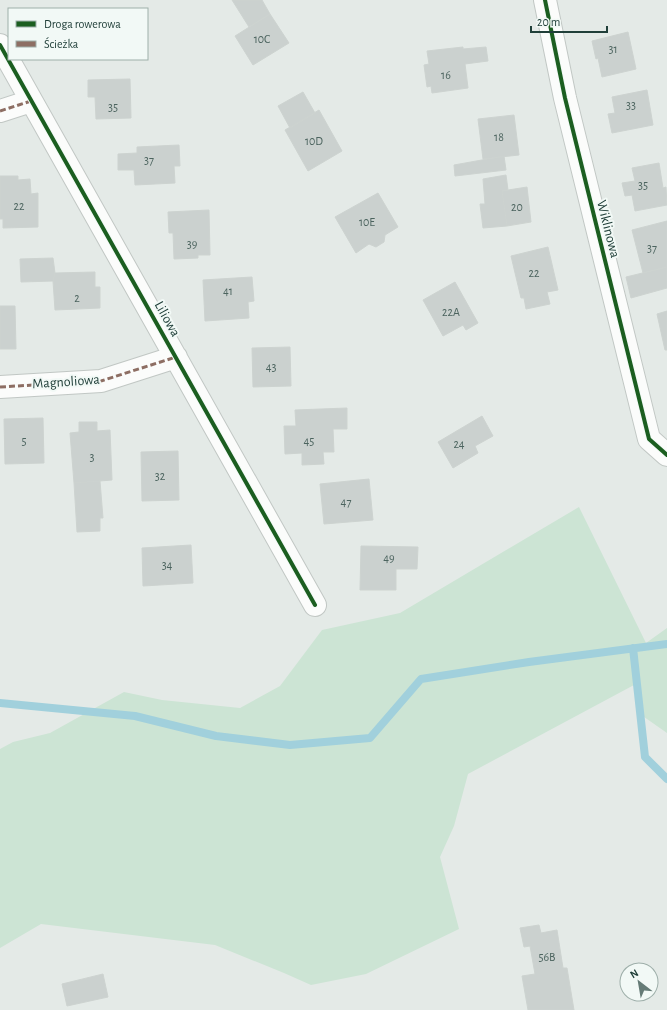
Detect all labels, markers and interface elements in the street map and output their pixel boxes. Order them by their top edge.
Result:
legend [8,8,148,60]
scale bar [531,8,607,34]
text: 20 m [537,16,560,28]
text: Droga rowerowa [44,18,121,30]
house number: 10C [254,33,270,45]
text: Ścieżka [44,36,79,50]
house number: 31 [608,43,618,55]
house number: 16 [441,69,451,81]
house number: 33 [626,99,636,111]
house number: 35 [108,101,118,113]
house number: 18 [494,131,504,143]
house number: 10D [305,135,323,147]
house number: 37 [144,154,154,166]
house number: 35 [638,179,648,191]
street label: Wiklinowa [594,199,622,260]
house number: 22 [14,200,25,212]
house number: 20 [511,201,523,213]
house number: 10E [359,216,375,228]
house number: 39 [187,238,198,250]
house number: 37 [647,242,657,254]
house number: 22 [529,267,540,279]
house number: 41 [223,285,233,297]
house number: 2 [74,292,80,304]
street label: Liliowa [152,299,183,340]
house number: 22A [442,306,460,318]
house number: 43 [266,361,276,373]
street label: Magnoliowa [32,373,101,391]
house number: 5 [21,435,27,447]
house number: 45 [304,435,314,447]
house number: 24 [453,438,465,450]
house number: 3 [90,451,95,463]
house number: 32 [155,470,166,482]
house number: 47 [341,496,351,508]
house number: 49 [383,552,395,564]
house number: 34 [162,559,173,571]
house number: 56B [538,951,556,963]
north arrow [619,962,659,1002]
text: N [628,967,640,981]

